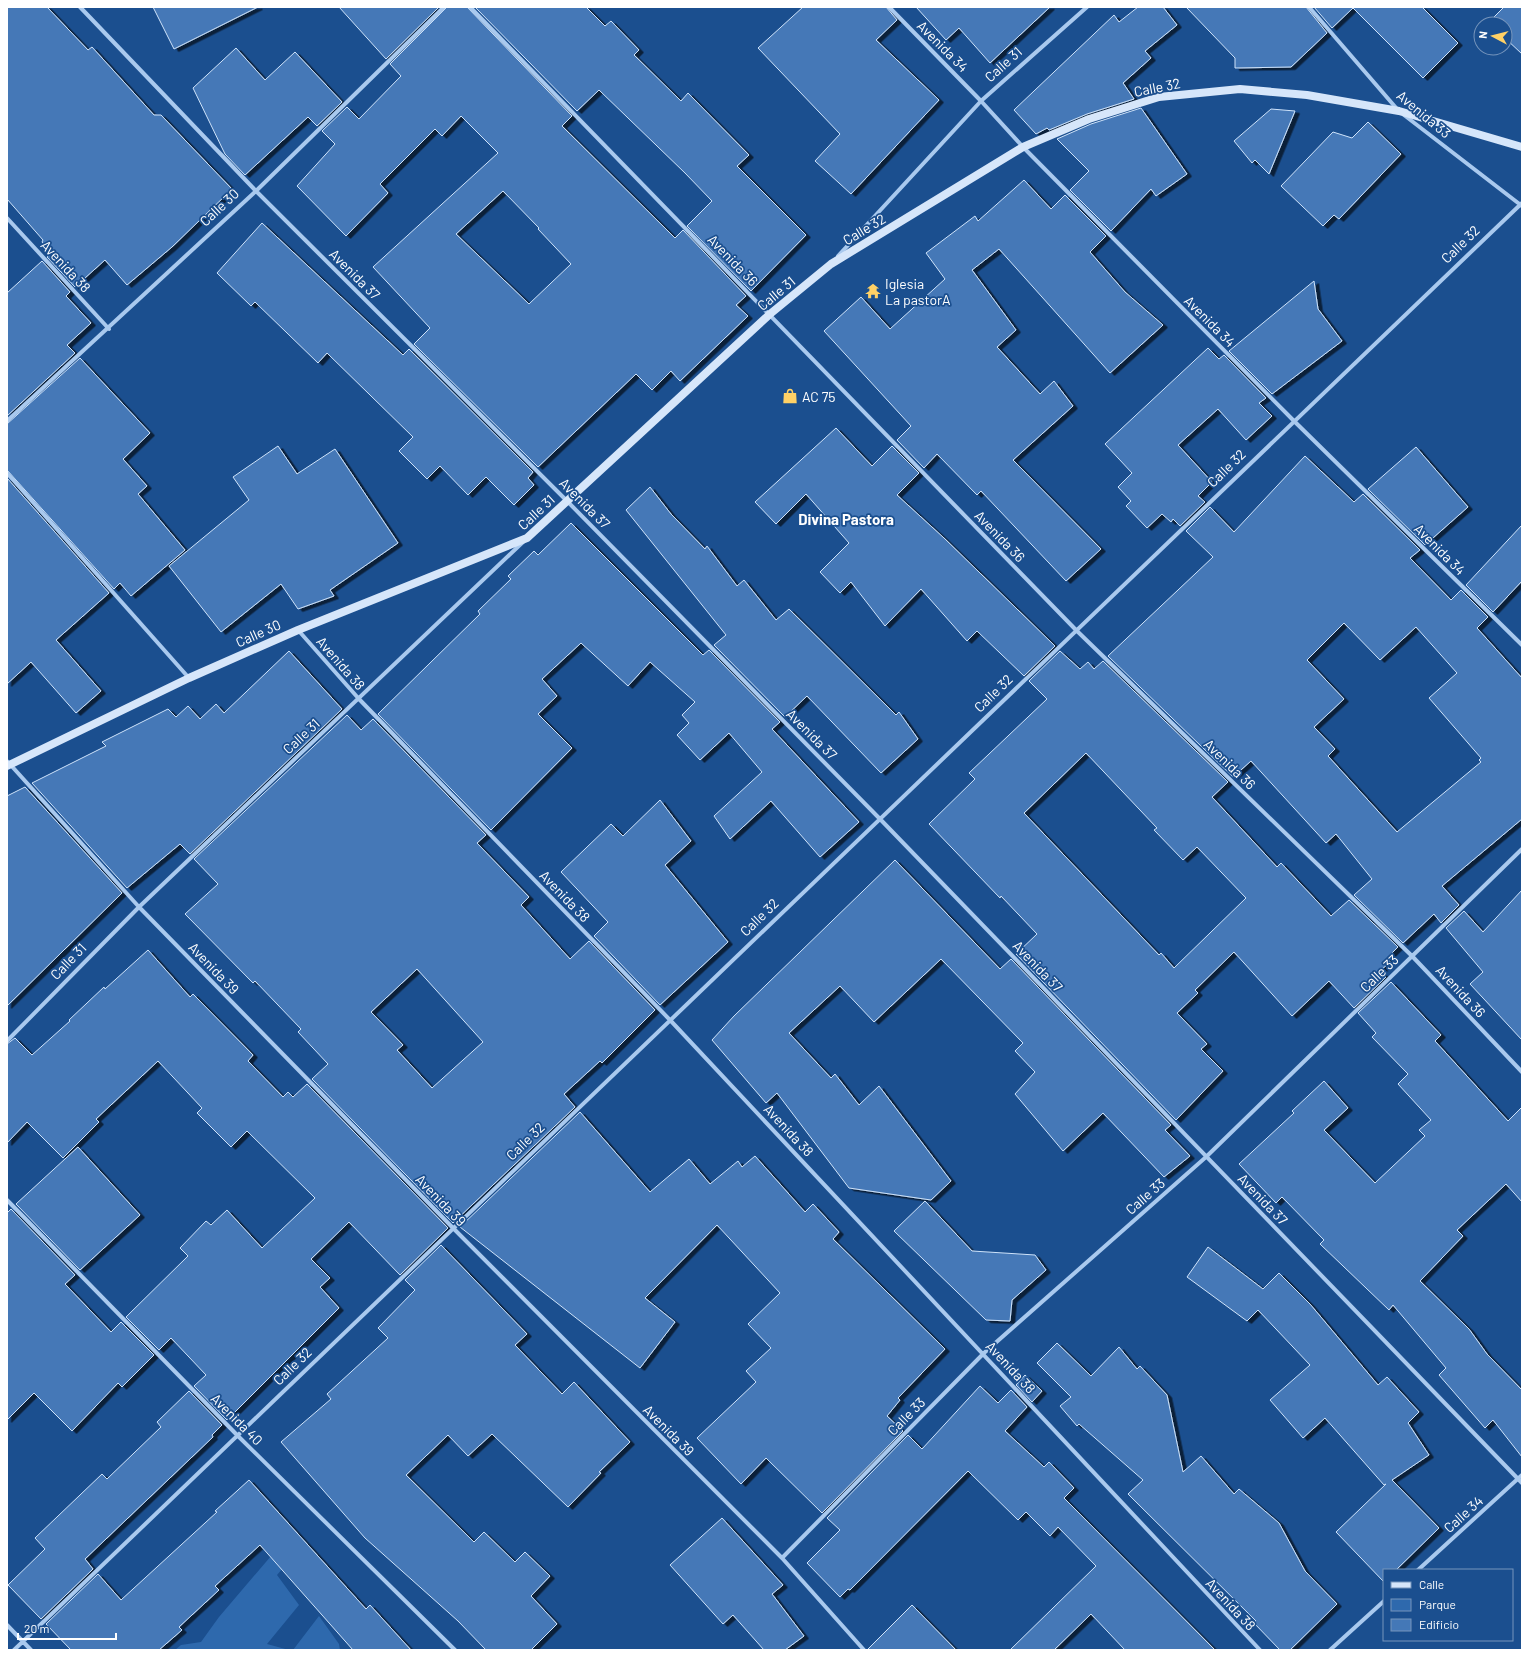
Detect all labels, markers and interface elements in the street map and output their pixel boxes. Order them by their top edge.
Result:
north arrow [1473,16,1513,56]
street label: Avenida 34 [914,17,972,75]
text: N [1476,30,1489,39]
street label: Calle 31 [981,43,1025,85]
street label: Calle 32 [1132,74,1182,100]
street label: Avenida 33 [1394,87,1454,141]
street label: Calle 30 [196,185,242,229]
street label: Calle 32 [839,210,889,248]
street label: Calle 32 [1437,222,1483,266]
street label: Avenida 36 [704,231,762,289]
street label: Avenida 38 [38,236,94,296]
street label: Avenida 37 [326,245,384,303]
street label: Calle 31 [754,272,798,314]
place label: Iglesia La pastorA [885,275,951,308]
temple icon: Iglesia La pastorA [864,282,882,300]
street label: Avenida 34 [1181,292,1239,350]
shop icon: AC 75 [781,387,799,405]
place label: AC 75 [802,388,835,405]
street label: Calle 32 [1203,446,1249,490]
street label: Avenida 37 [556,474,614,532]
street label: Calle 31 [514,491,558,533]
street label: Avenida 36 [971,507,1029,565]
district label: Divina Pastora [798,510,894,528]
street label: Avenida 34 [1411,520,1469,578]
street label: Calle 30 [233,616,283,650]
street label: Avenida 38 [313,633,369,693]
street label: Calle 32 [970,671,1016,715]
street label: Avenida 37 [783,705,841,763]
street label: Calle 31 [279,715,323,757]
street label: Avenida 36 [1201,735,1259,793]
street label: Avenida 38 [536,867,594,925]
street label: Calle 32 [736,895,782,939]
street label: Avenida 37 [1009,937,1067,995]
street label: Calle 31 [47,939,89,983]
street label: Avenida 39 [185,939,243,997]
street label: Calle 33 [1356,951,1402,995]
street label: Avenida 36 [1433,961,1489,1021]
street label: Avenida 38 [761,1100,817,1160]
street label: Calle 32 [502,1119,548,1163]
street label: Avenida 37 [1234,1170,1292,1228]
street label: Avenida 39 [412,1171,470,1229]
street label: Calle 33 [1122,1174,1168,1218]
street label: Avenida 38 [983,1337,1039,1397]
street label: Calle 32 [269,1344,315,1388]
street label: Avenida 40 [208,1390,266,1448]
street label: Calle 33 [883,1393,929,1439]
street label: Avenida 39 [640,1401,698,1459]
street label: Calle 34 [1440,1492,1486,1536]
legend [1383,1569,1513,1641]
street label: Avenida 38 [1203,1574,1259,1634]
text: Calle [1419,1577,1444,1591]
text: Parque [1419,1597,1456,1611]
scale bar [18,1615,116,1641]
text: Edificio [1419,1617,1459,1631]
text: 20 m [24,1621,50,1635]

